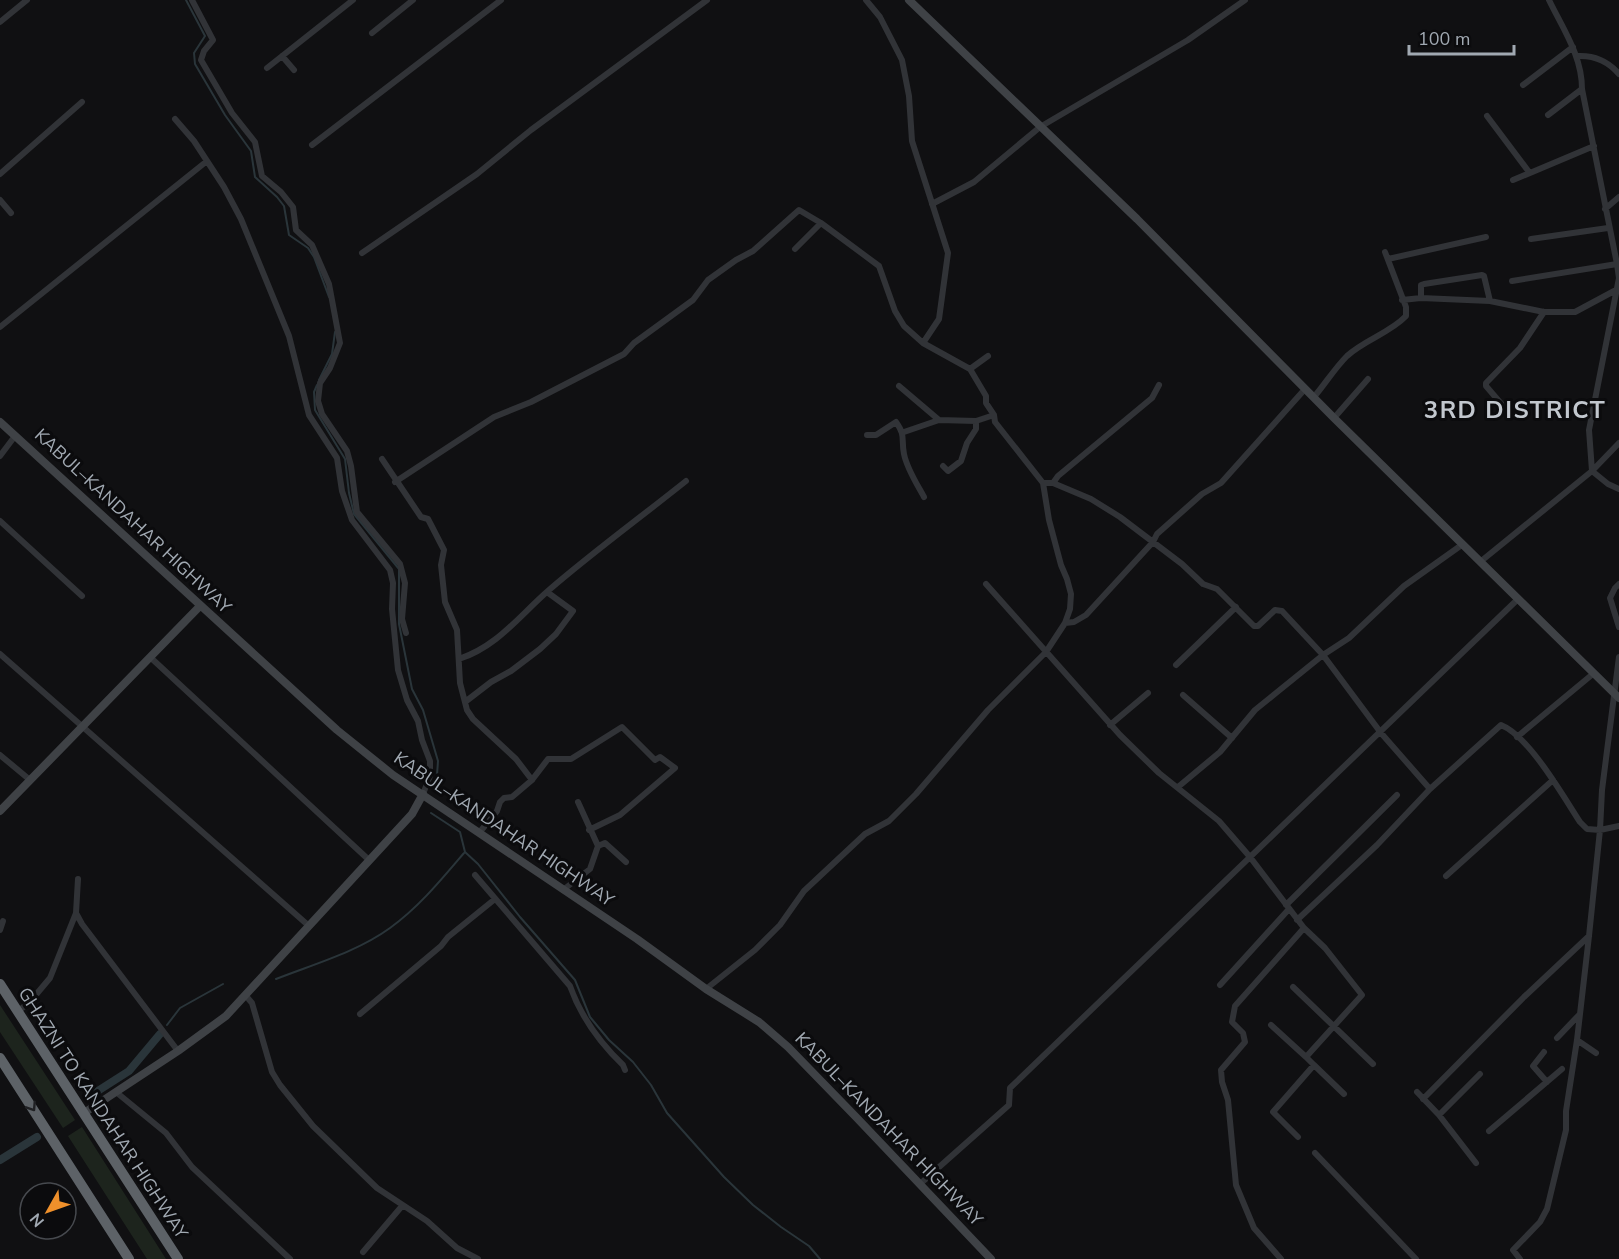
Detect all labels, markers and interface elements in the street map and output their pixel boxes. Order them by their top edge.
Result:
scale bar [1409,18,1514,56]
text: 100 m [1418,27,1470,51]
district label: 3RD DISTRICT [1424,394,1606,426]
street label: KABUL–KANDAHAR HIGHWAY [29,423,237,619]
street label: KABUL–KANDAHAR HIGHWAY [389,746,619,912]
street label: GHAZNI TO KANDAHAR HIGHWAY [14,983,192,1243]
street label: KABUL–KANDAHAR HIGHWAY [790,1027,988,1231]
one-way arrow [24,1101,35,1112]
north arrow [18,1181,78,1241]

